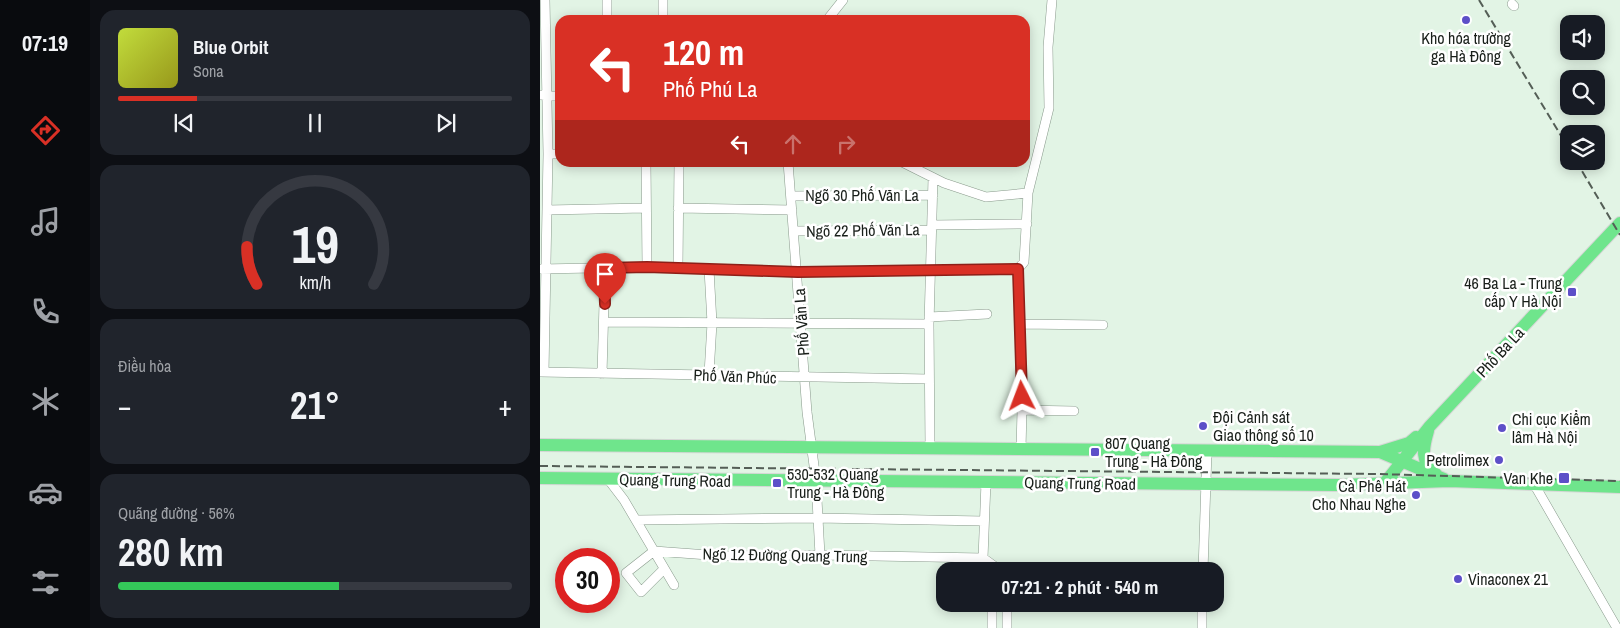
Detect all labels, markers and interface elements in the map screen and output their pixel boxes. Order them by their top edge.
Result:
marker: Kho hóa trường ga Hà Đông [1460,14,1472,26]
map controls [1560,15,1605,170]
button: sound [1560,15,1605,60]
place label: Kho hóa trường ga Hà Đông [1421,27,1512,67]
text: 07:19 [22,28,68,58]
text: 120 m [663,29,744,76]
text: Blue Orbit [193,34,268,60]
icon: left [580,35,645,100]
text: Sona [193,60,224,82]
button: search [1560,70,1605,115]
text: Phố Phú La [663,74,757,104]
icon: previous [170,109,198,137]
icon: pause [301,109,329,137]
icon: next [432,109,460,137]
icon: directions [28,113,63,148]
button: layers [1560,125,1605,170]
icon: left [726,130,754,158]
icon: ahead [779,130,807,158]
icon: right [832,130,860,158]
street label: Ngõ 30 Phố Văn La [805,184,919,206]
icon: music [28,204,63,239]
text: 19 [291,209,339,279]
street label: Ngõ 22 Phố Văn La [806,218,921,242]
pin [584,253,626,304]
icon: arrive [591,260,619,288]
text: km/h [299,271,331,295]
place label: 46 Ba La - Trung cấp Y Hà Nội [1464,272,1563,312]
marker: 46 Ba La - Trung cấp Y Hà Nội [1566,286,1578,298]
street label: Phố Văn La [788,287,814,356]
icon: phone [28,294,63,329]
street label: Phố Ba La [1471,322,1529,382]
text: Điều hòa [118,355,171,377]
street label: Phố Văn Phúc [693,364,777,388]
position arrow [995,369,1047,421]
text: 21° [290,380,340,431]
icon: climate [28,384,63,419]
text: − [118,387,131,425]
text: + [499,387,512,425]
place label: Đội Cảnh sát Giao thông số 10 [1213,406,1314,446]
place label: Chi cục Kiểm lâm Hà Nội [1512,408,1591,448]
marker: Đội Cảnh sát Giao thông số 10 [1197,420,1209,432]
marker: Chi cục Kiểm lâm Hà Nội [1496,422,1508,434]
place label: 807 Quang Trung - Hà Đông [1105,432,1203,472]
marker: 807 Quang Trung - Hà Đông [1089,446,1101,458]
place label: Petrolimex [1426,449,1489,471]
marker: Petrolimex [1493,454,1505,466]
place label: 530-532 Quang Trung - Hà Đông [787,463,885,503]
place label: Van Khe [1504,467,1553,489]
street label: Quang Trung Road [619,468,731,492]
street label: Quang Trung Road [1024,471,1136,495]
marker: Van Khe [1557,471,1571,485]
icon: car [28,475,63,510]
place label: Cà Phê Hát Cho Nhau Nghe [1312,475,1406,515]
marker: 530-532 Quang Trung - Hà Đông [771,477,783,489]
marker: Cà Phê Hát Cho Nhau Nghe [1410,489,1422,501]
text: Quãng đường · 56% [118,502,235,524]
text: 280 km [118,527,224,578]
street label: Ngõ 12 Đường Quang Trung [702,543,868,567]
speed limit sign: 30 [555,548,620,613]
icon: filters [28,565,63,600]
place label: Vinaconex 21 [1468,568,1549,590]
marker: Vinaconex 21 [1452,573,1464,585]
text: 07:21 · 2 phút · 540 m [1002,574,1158,600]

